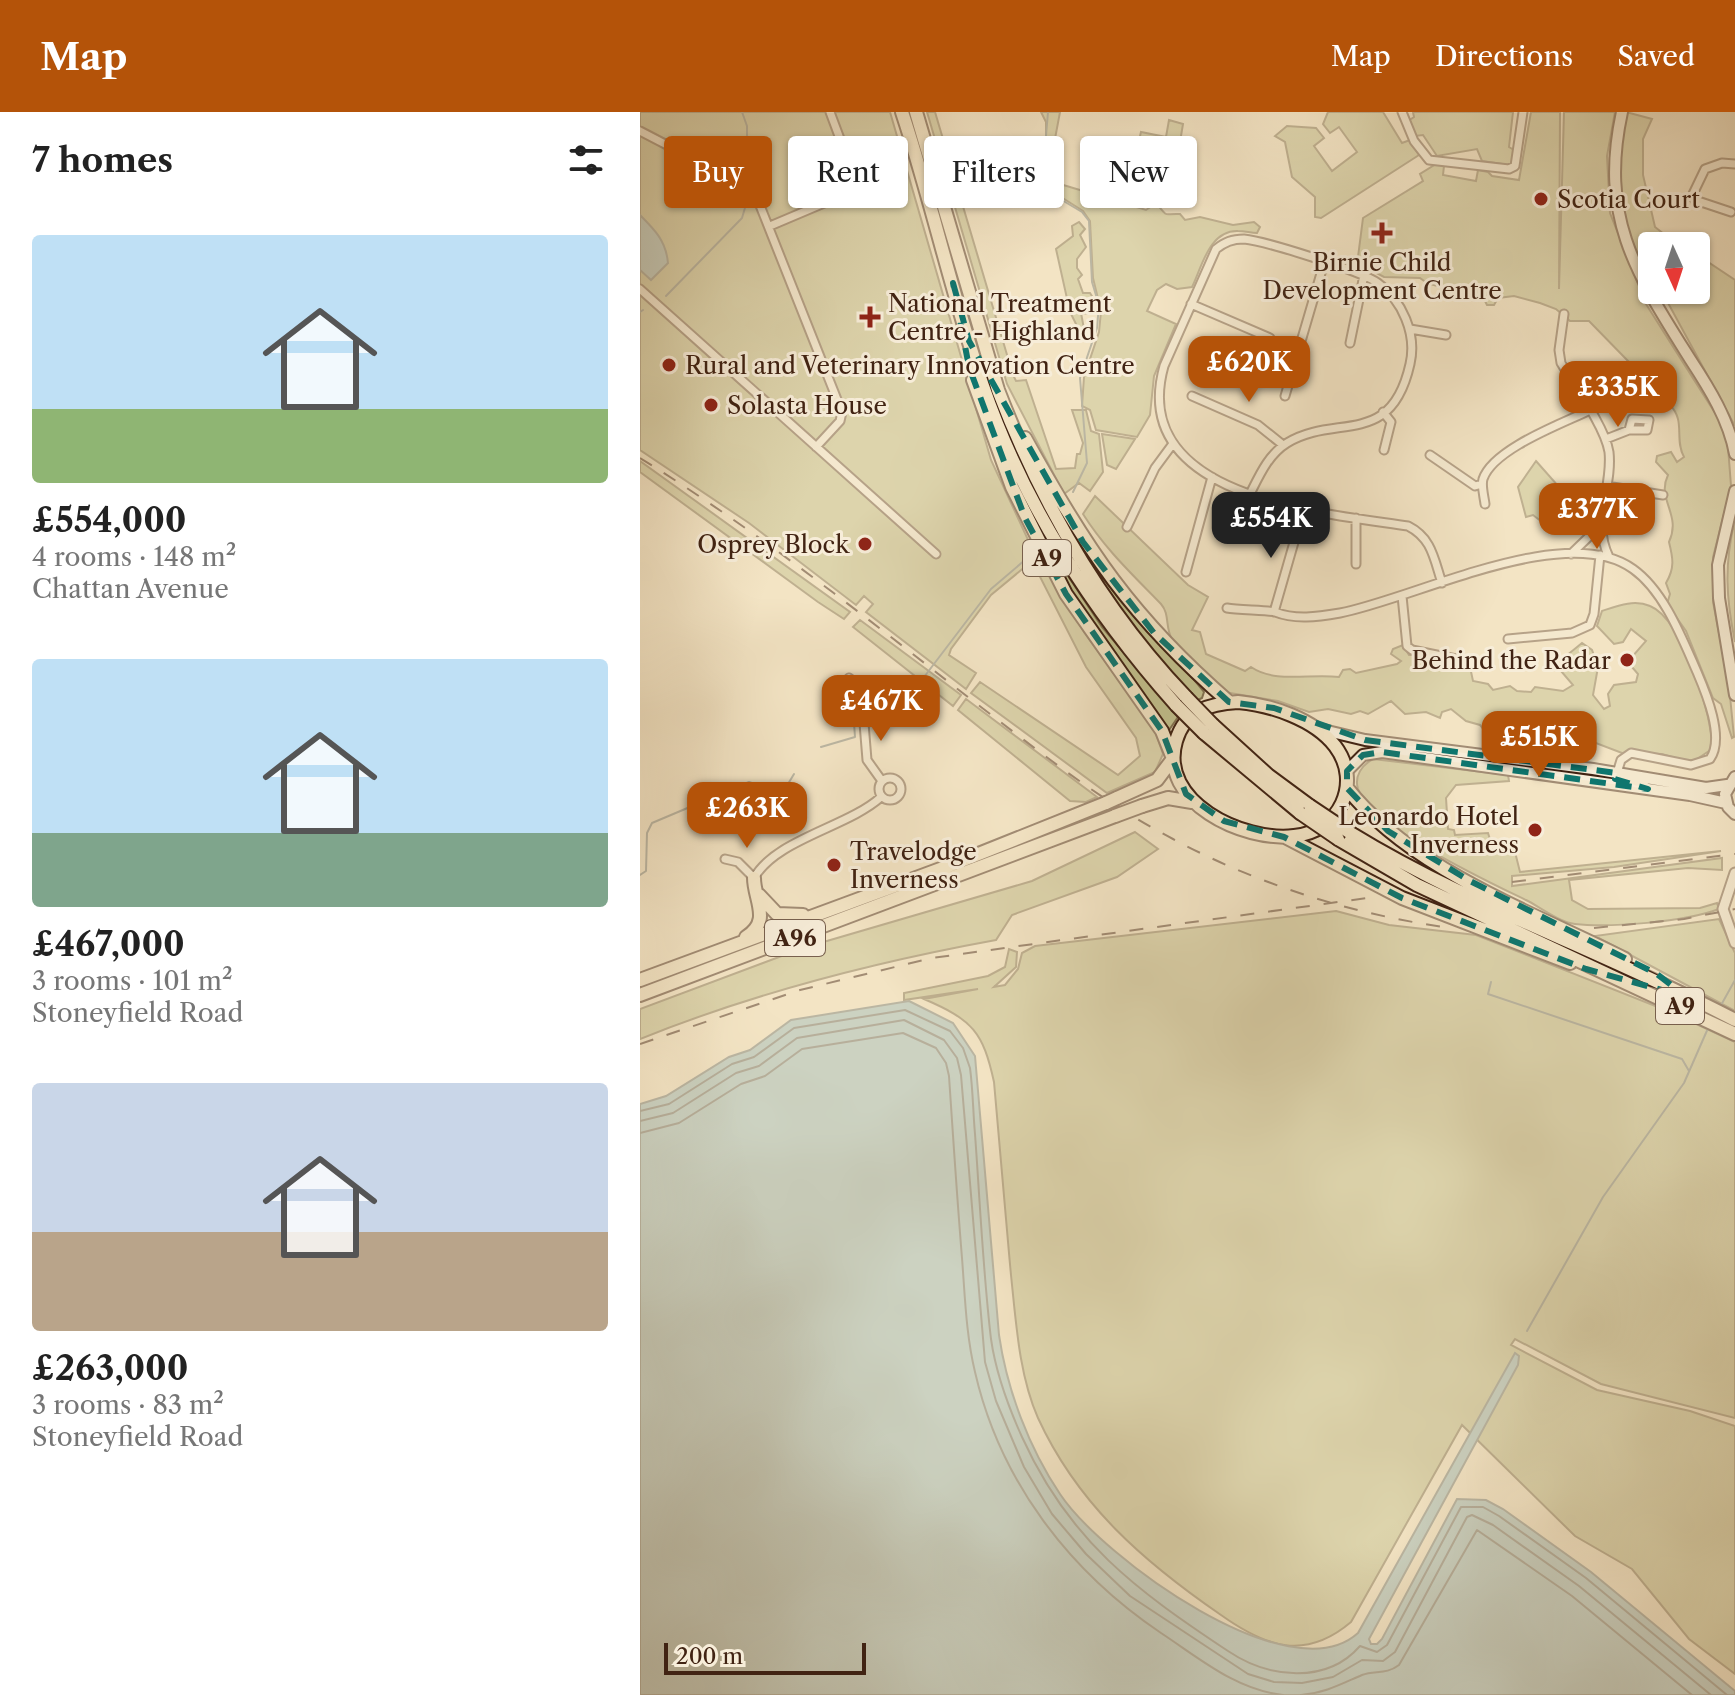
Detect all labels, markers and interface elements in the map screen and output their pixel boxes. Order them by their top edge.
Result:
text: Map [40,33,128,80]
text: Map [1331,39,1391,73]
text: Directions [1435,39,1573,73]
text: Saved [1617,39,1695,73]
chip: Buy [664,136,772,208]
chip: Rent [788,136,908,208]
chip: Filters [924,136,1064,208]
chip: New [1080,136,1197,208]
icon: filters [564,138,608,182]
text: 7 homes [32,139,173,181]
place label: Scotia Court [1557,185,1700,214]
marker: Scotia Court [1532,190,1550,208]
marker: Birnie Child Development Centre [1371,222,1393,244]
north arrow [1638,232,1710,304]
map controls [1638,232,1710,304]
place label: Birnie Child Development Centre [1262,248,1502,305]
icon: home [248,287,392,431]
place label: National Treatment Centre - Highland [888,289,1112,346]
marker: National Treatment Centre - Highland [859,306,881,328]
pin: £620K [1193,336,1305,404]
text: £620K [1206,346,1292,378]
place label: Rural and Veterinary Innovation Centre [685,351,1135,380]
marker: Rural and Veterinary Innovation Centre [660,356,678,374]
pin: £335K [1562,361,1674,429]
text: £335K [1577,371,1659,403]
place label: Solasta House [727,391,887,420]
marker: Solasta House [702,396,720,414]
pin: £377K [1541,483,1653,551]
pin: £554K [1215,492,1327,560]
text: £377K [1557,493,1637,525]
text: £554,000 [32,499,186,541]
text: £554K [1230,502,1312,534]
place label: Osprey Block [697,530,850,559]
marker: Osprey Block [856,535,874,553]
road number: A9 [1023,540,1071,576]
text: 4 rooms · 148 m² [32,541,236,573]
text: Chattan Avenue [32,573,229,605]
place label: Behind the Radar [1411,646,1611,675]
marker: Behind the Radar [1618,651,1636,669]
pin: £467K [825,675,937,743]
text: £467K [840,685,922,717]
icon: home [248,711,392,855]
pin: £515K [1483,711,1595,779]
text: £515K [1500,721,1578,753]
pin: £263K [691,782,803,850]
text: £263K [705,792,789,824]
place label: Leonardo Hotel Inverness [1338,802,1519,859]
marker: Leonardo Hotel Inverness [1526,821,1544,839]
place label: Travelodge Inverness [850,837,977,894]
marker: Travelodge Inverness [825,856,843,874]
road number: A96 [765,920,825,956]
text: £467,000 [32,923,185,965]
text: 3 rooms · 101 m² [32,965,233,997]
road number: A9 [1656,988,1704,1024]
text: Stoneyfield Road [32,997,243,1029]
icon: home [248,1135,392,1279]
text: £263,000 [32,1347,188,1389]
text: 3 rooms · 83 m² [32,1389,224,1421]
text: Stoneyfield Road [32,1421,243,1453]
scale bar [664,1639,866,1675]
text: 200 m [676,1643,743,1670]

